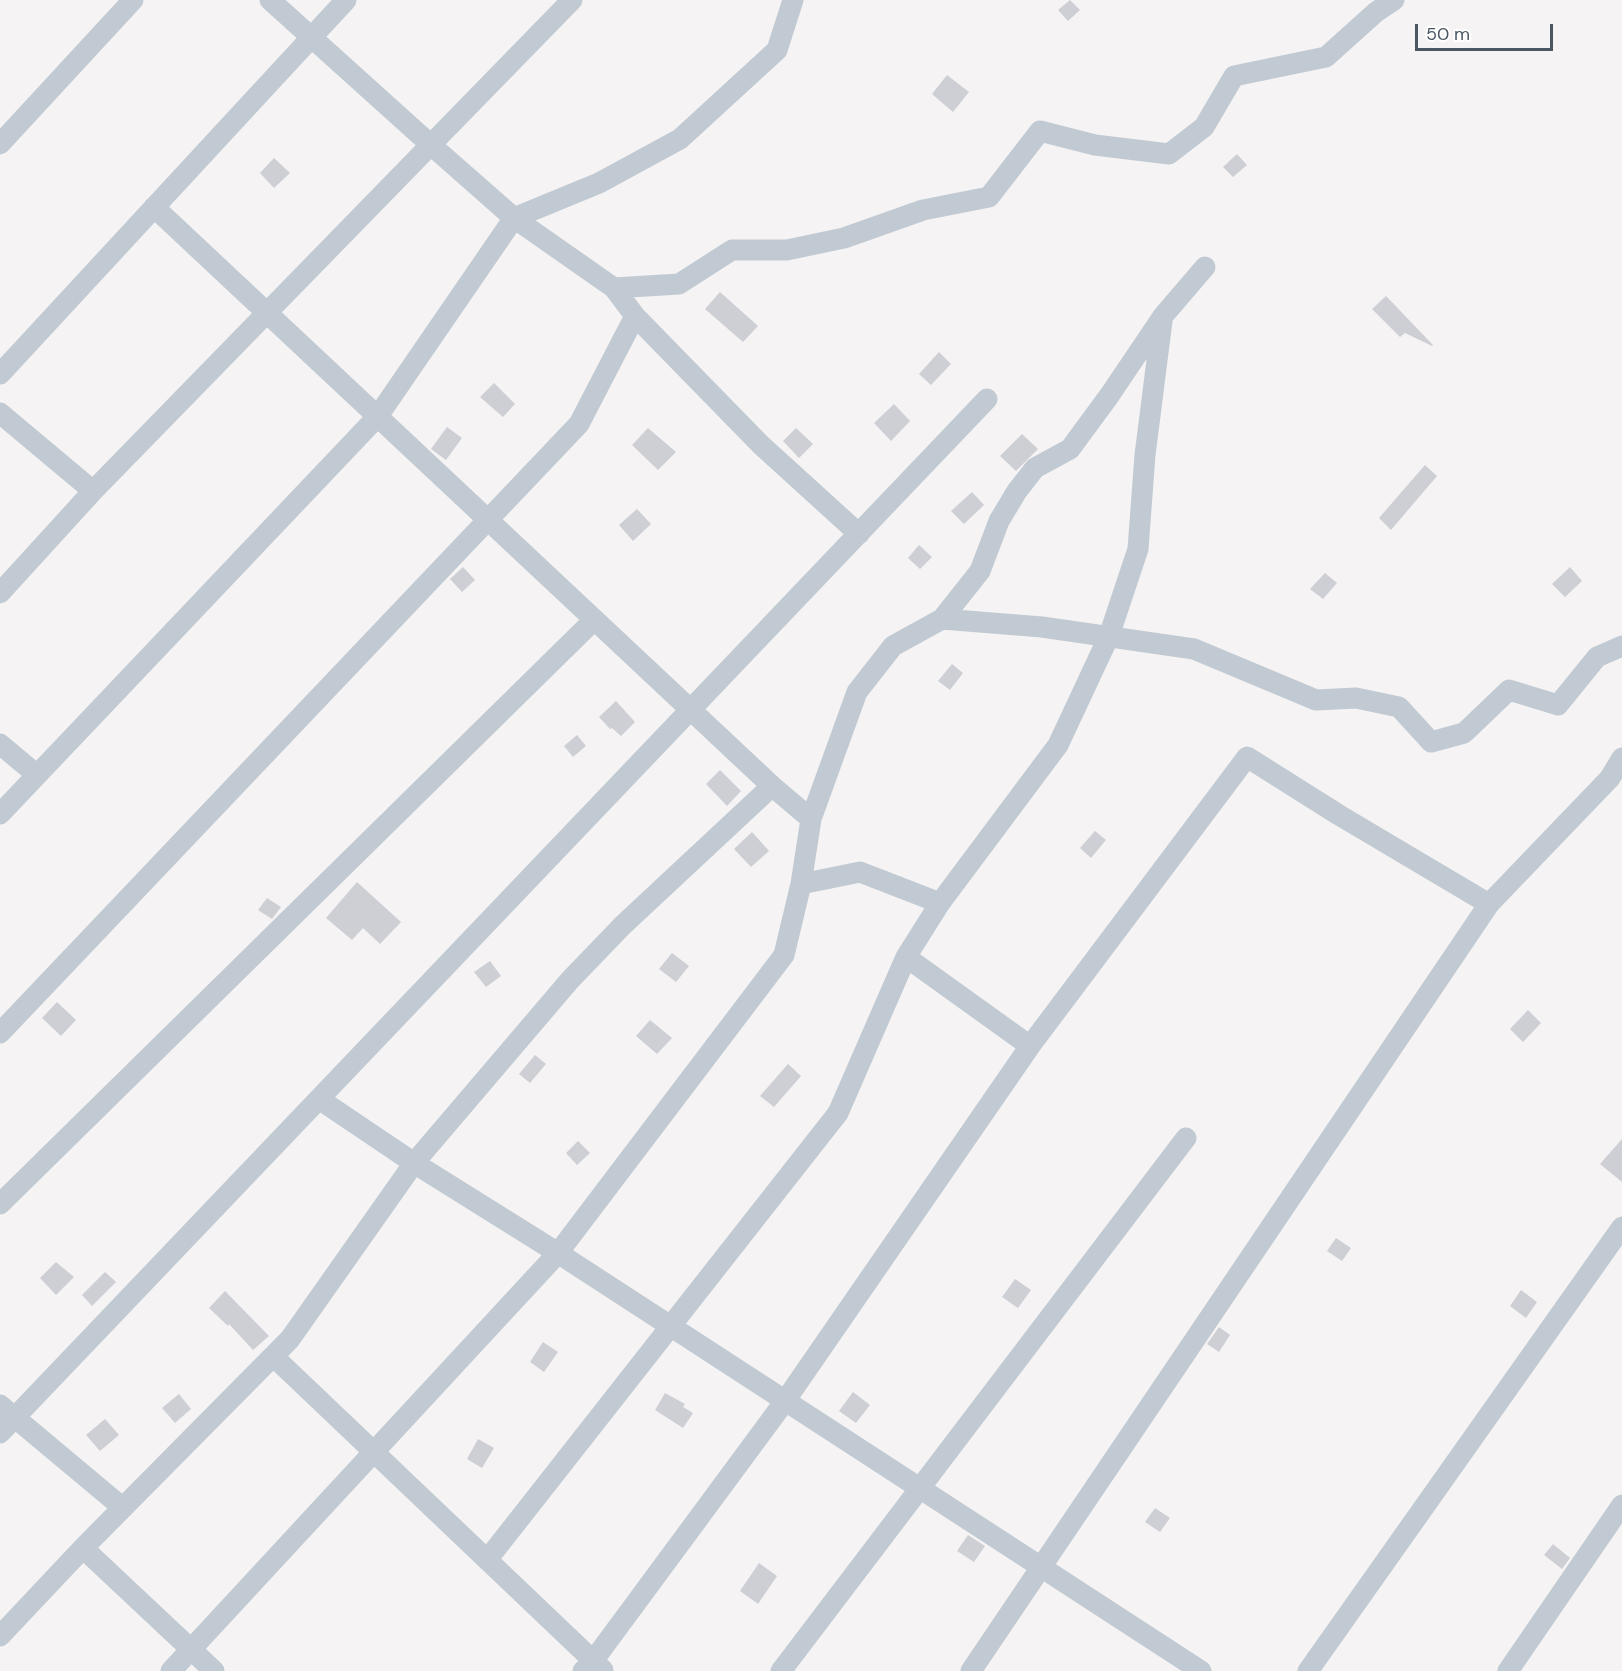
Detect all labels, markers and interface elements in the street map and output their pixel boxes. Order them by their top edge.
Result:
scale bar [1418,12,1556,50]
text: 50 m [1426,22,1470,46]

